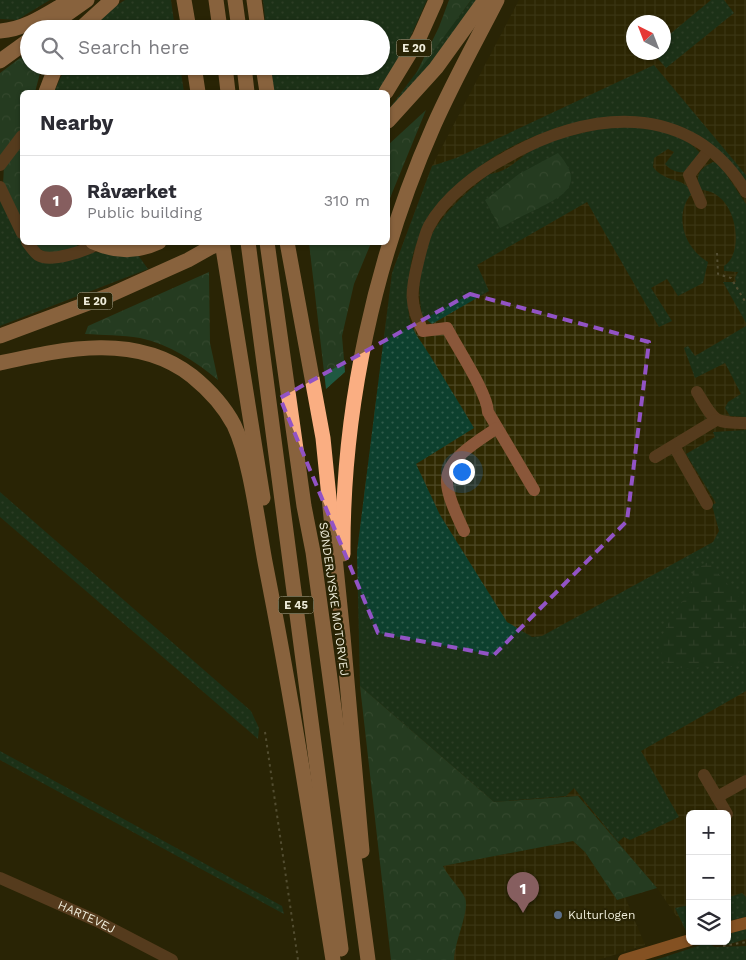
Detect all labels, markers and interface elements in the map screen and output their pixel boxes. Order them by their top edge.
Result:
north arrow [626,15,671,60]
search box [20,20,390,75]
icon: search [38,34,66,62]
text: Search here [78,36,189,59]
road number: E 20 [396,40,432,56]
text: Nearby [40,110,113,135]
text: Råværket [87,180,176,203]
text: 1 [53,191,59,210]
text: 310 m [324,191,370,210]
text: Public building [87,203,202,222]
road number: E 20 [78,292,112,310]
your location [449,459,475,485]
street label: SØNDERJYSKE MOTORVEJ [316,521,352,677]
road number: E 45 [278,596,314,614]
map controls [686,810,731,945]
button: + [686,810,731,855]
button: − [686,855,731,900]
pin: 1 [507,872,539,913]
street label: HARTEVEJ [56,898,118,936]
button: layers [686,900,731,945]
place label: Kulturlogen [568,908,635,922]
marker: Kulturlogen [552,909,564,921]

